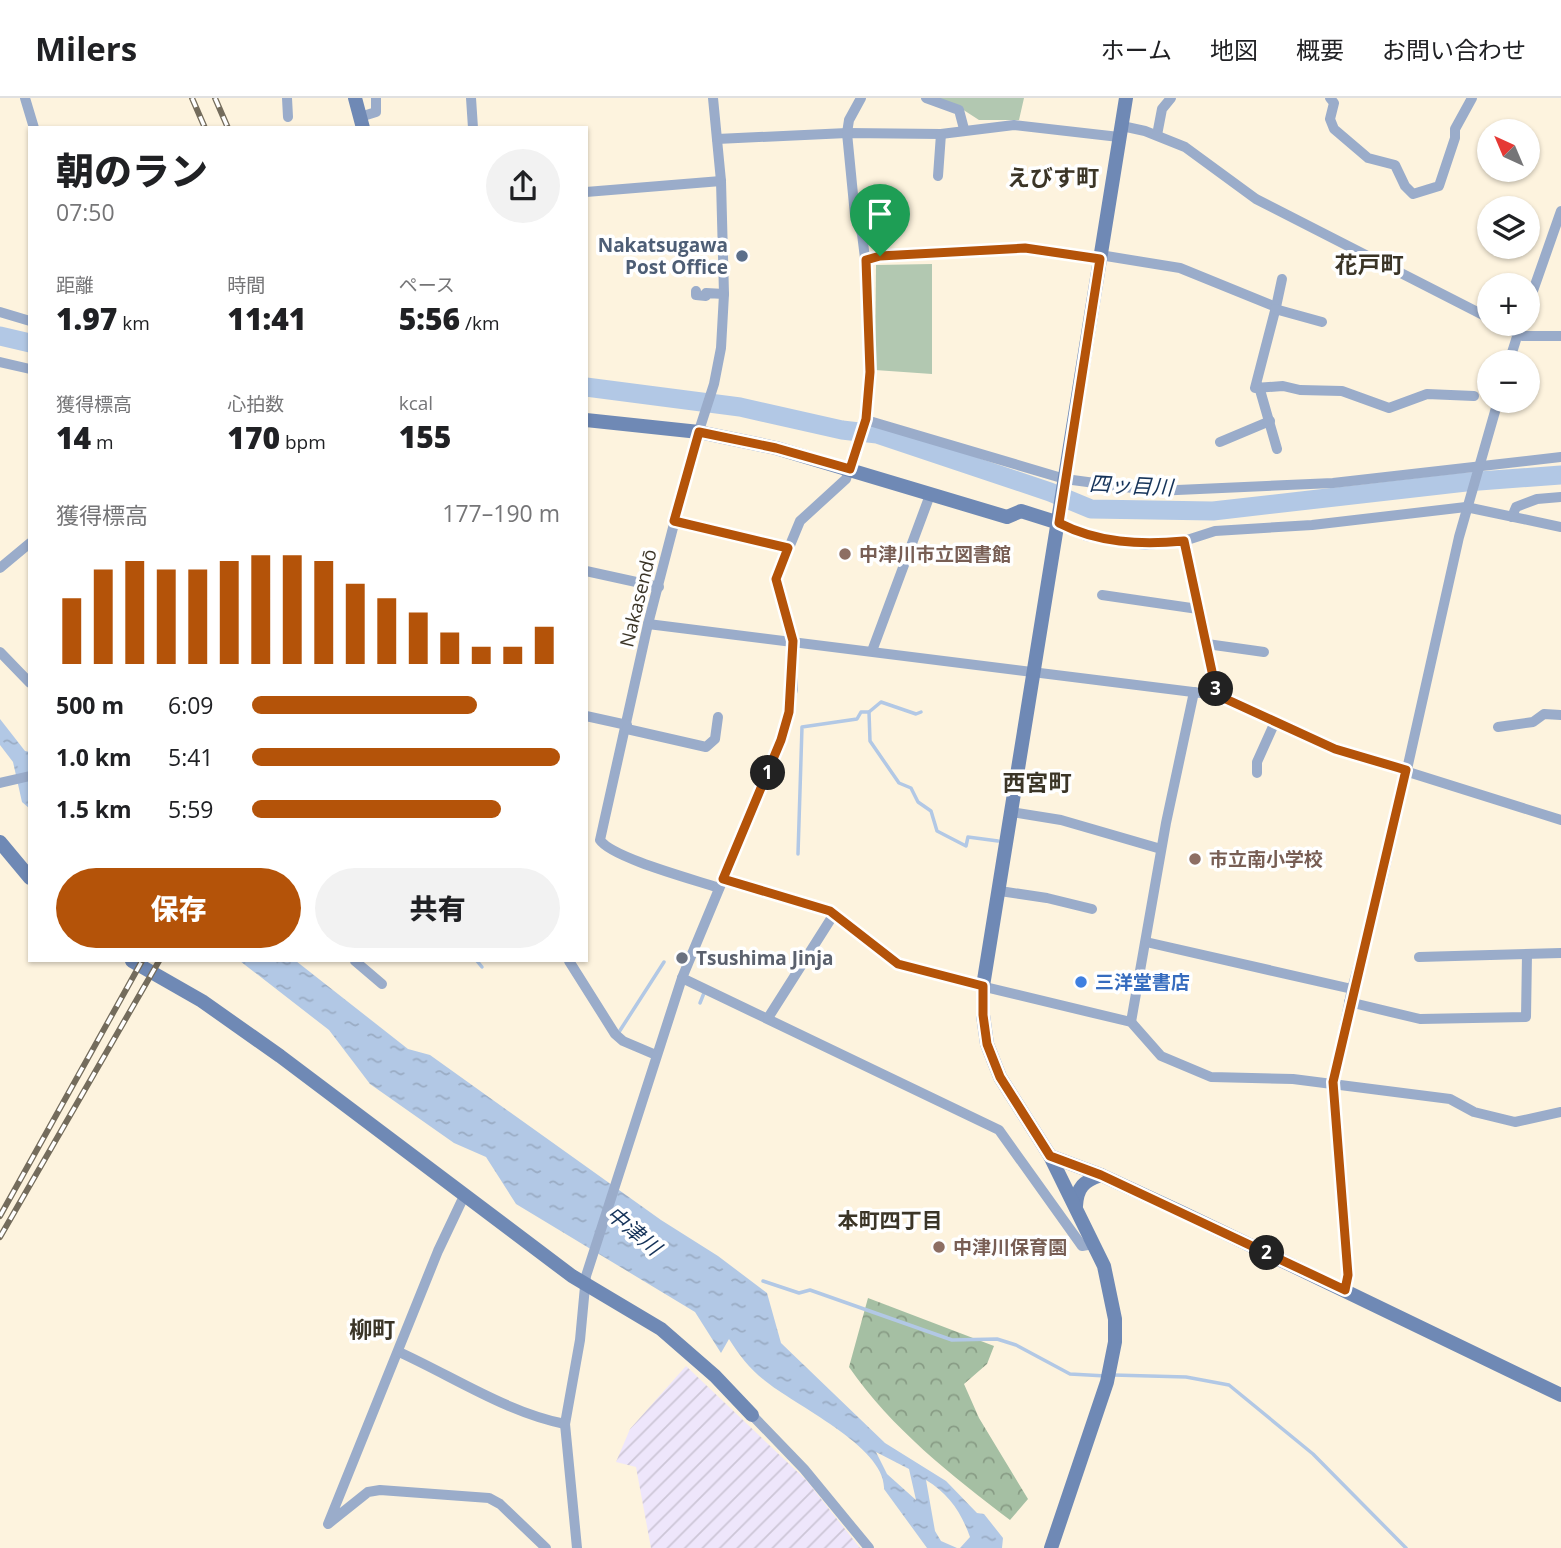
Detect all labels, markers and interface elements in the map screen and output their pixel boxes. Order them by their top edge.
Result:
text: Milers [35,26,137,71]
text: ホーム [1101,33,1172,66]
text: 地図 [1210,33,1258,66]
text: 概要 [1296,33,1344,66]
text: お問い合わせ [1382,33,1526,66]
north arrow [1477,119,1540,182]
map controls [1477,119,1540,413]
text: 朝のラン [56,144,208,196]
button: share [486,149,560,223]
district label: えびす町 [1007,161,1099,193]
pin [850,184,910,256]
icon: arrive [861,195,899,233]
text: 07:50 [56,196,115,228]
button: layers [1477,196,1540,259]
place label: Nakatsugawa Post Office [598,232,728,280]
marker: Nakatsugawa Post Office [734,248,750,264]
district label: 花戸町 [1335,248,1404,280]
text: 距離 [56,272,94,298]
text: 時間 [227,272,265,298]
text: ペース [399,272,455,298]
button: + [1477,273,1540,336]
text: 1.97 [56,298,117,339]
text: 11:41 [227,298,306,339]
text: 5:56 [399,298,460,339]
text: km [117,310,150,336]
text: /km [460,310,500,336]
button: − [1477,350,1540,413]
text: kcal [399,390,433,416]
text: 獲得標高 [56,391,132,417]
text: 心拍数 [227,391,284,417]
text: 155 [399,416,451,457]
text: 14 [56,417,91,458]
text: 170 [227,417,280,458]
text: m [91,429,114,455]
text: bpm [280,429,326,455]
water label: 四ッ目川 [1088,469,1176,501]
text: 177–190 m [442,497,560,529]
text: 獲得標高 [56,499,148,531]
place label: 中津川市立図書館 [859,541,1011,567]
street label: Nakasendō [613,546,663,650]
marker: 中津川市立図書館 [837,546,853,562]
pin: 3 [1198,672,1234,706]
text: 3 [1210,675,1221,701]
text: 500 m [56,689,124,721]
text: 6:09 [168,689,214,721]
text: 1.0 km [56,741,132,773]
text: 5:41 [168,741,214,773]
pin: 1 [750,756,786,790]
text: 1 [762,759,773,785]
district label: 西宮町 [1003,766,1072,798]
text: 1.5 km [56,793,132,825]
text: 5:59 [168,793,214,825]
place label: 市立南小学校 [1209,846,1323,872]
marker: 市立南小学校 [1187,851,1203,867]
button: 保存 [56,868,301,948]
button: 共有 [315,868,560,948]
place label: Tsushima Jinja [696,945,834,971]
marker: Tsushima Jinja [674,950,690,966]
place label: 三洋堂書店 [1095,969,1190,995]
marker: 三洋堂書店 [1073,974,1089,990]
water label: 中津川 [601,1199,669,1262]
district label: 本町四丁目 [838,1206,943,1234]
place label: 中津川保育園 [953,1234,1067,1260]
pin: 2 [1250,1236,1284,1270]
marker: 中津川保育園 [931,1239,947,1255]
text: 2 [1261,1239,1272,1265]
district label: 柳町 [349,1313,395,1345]

